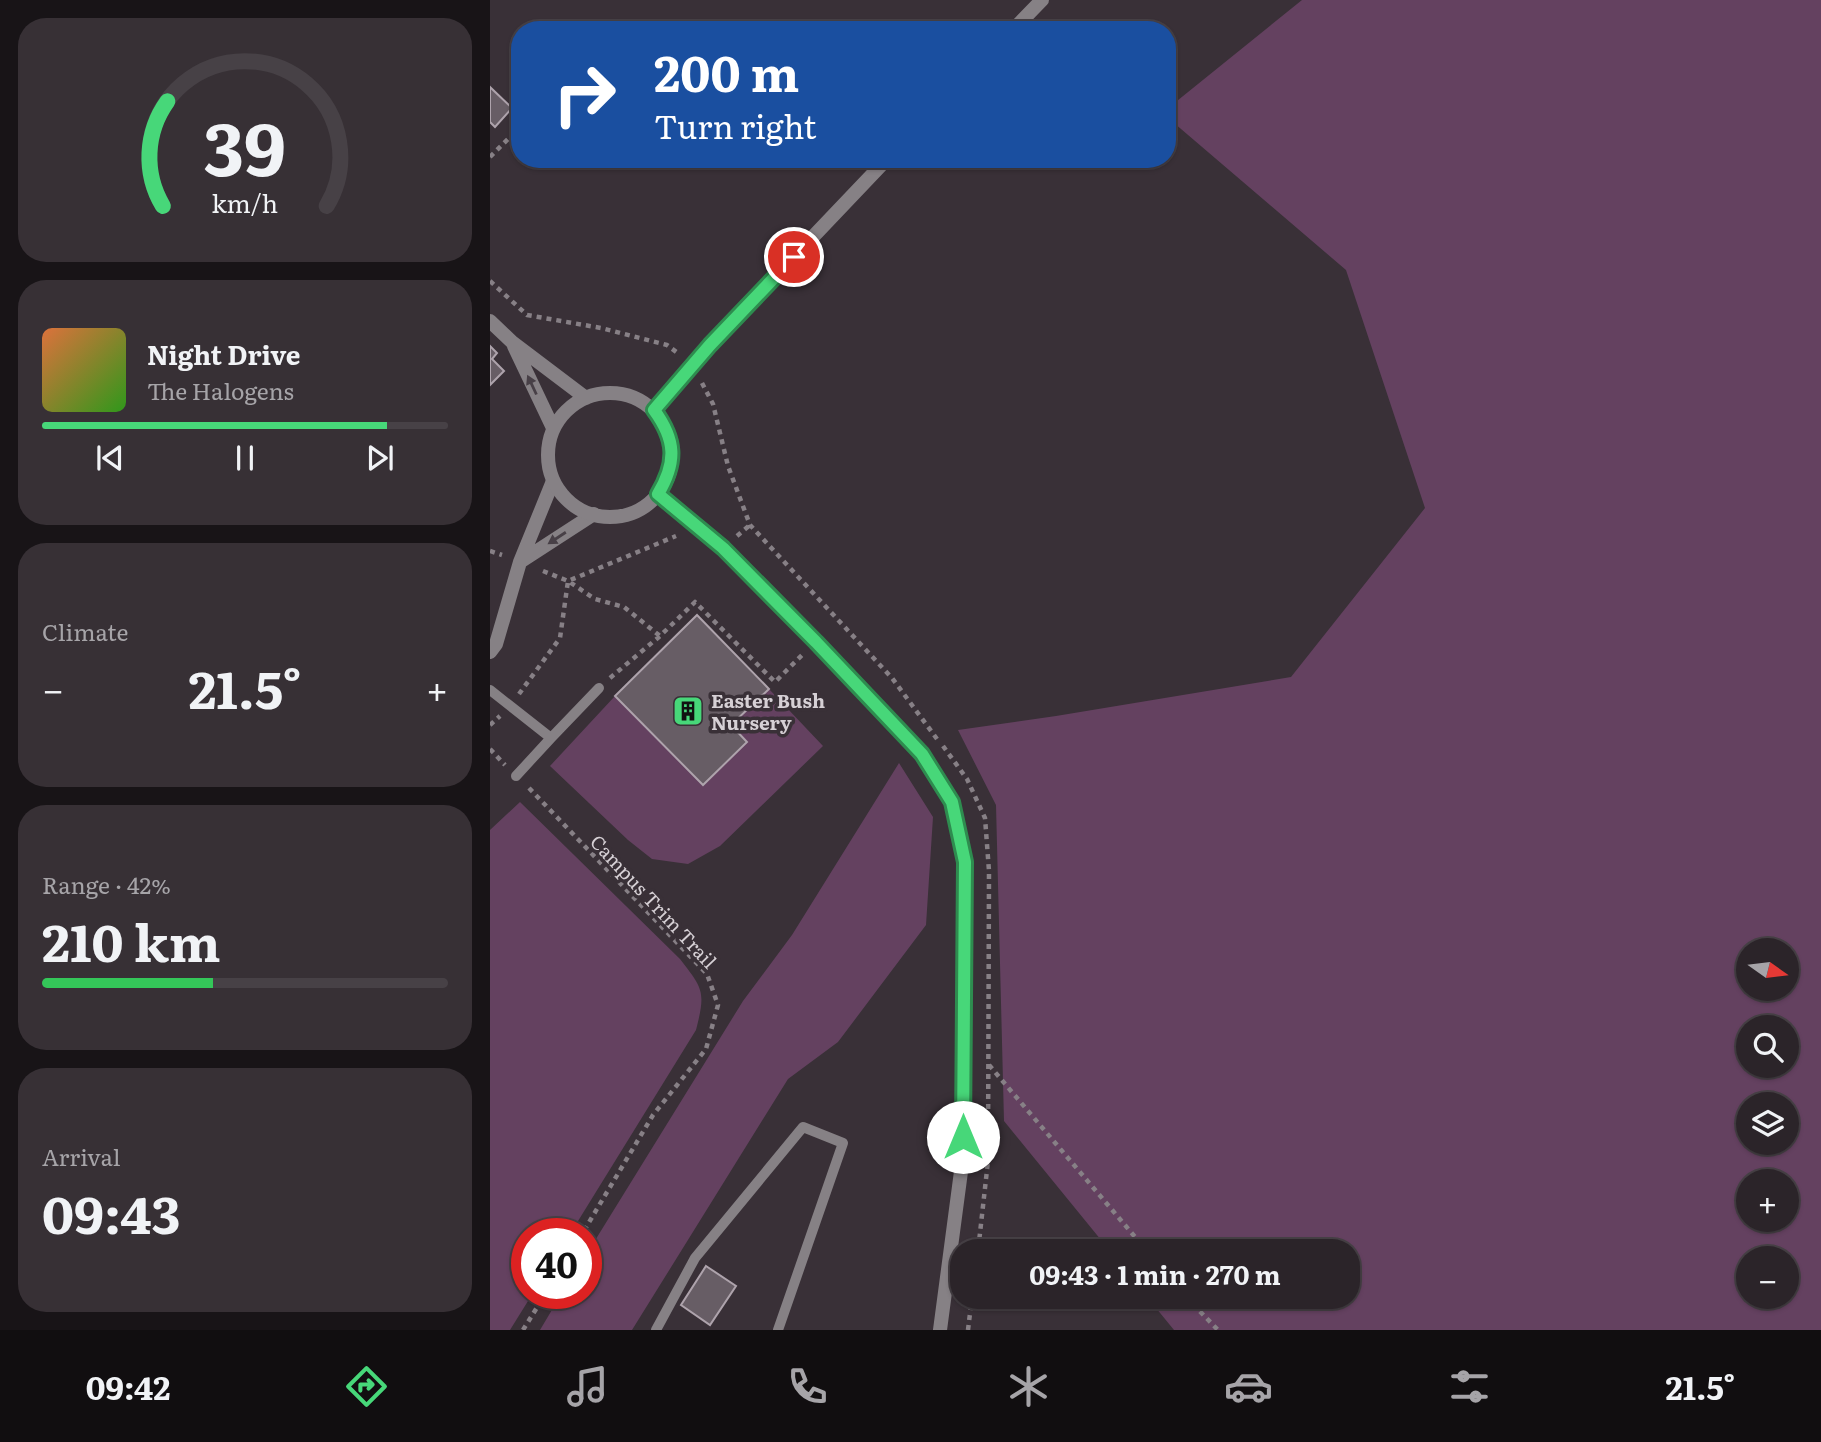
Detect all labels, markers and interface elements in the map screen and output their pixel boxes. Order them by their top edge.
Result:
text: 200 m [654,34,799,107]
icon: right [539,49,630,140]
text: 39 [204,91,286,199]
text: Turn right [654,101,816,149]
text: km/h [212,184,278,221]
pin [764,227,824,287]
icon: arrive [775,238,813,276]
text: Night Drive [147,334,301,373]
text: The Halogens [147,373,294,407]
one-way arrow [527,375,538,395]
icon: previous [91,439,129,477]
icon: pause [226,439,264,477]
icon: next [361,439,399,477]
one-way arrow [548,531,566,545]
text: Climate [42,614,128,648]
text: 21.5° [188,648,302,725]
text: − [42,659,64,716]
text: + [426,659,448,716]
place label: Easter Bush Nursery [711,686,825,736]
building icon: Easter Bush Nursery [671,694,705,728]
street label: Campus Trim Trail [584,828,724,974]
text: Range · 42% [42,867,171,901]
text: 210 km [42,901,221,978]
north arrow [1736,938,1799,1001]
map controls [1736,938,1799,1309]
button: search [1736,1015,1799,1078]
button: layers [1736,1092,1799,1155]
position arrow [926,1100,1000,1174]
text: Arrival [42,1139,121,1173]
button: + [1736,1169,1799,1232]
text: 09:43 [42,1173,181,1250]
speed limit sign: 40 [511,1218,602,1309]
button: − [1736,1246,1799,1309]
text: 09:43 · 1 min · 270 m [1029,1254,1281,1293]
text: 09:42 [86,1362,170,1410]
icon: directions [342,1362,391,1411]
icon: music [563,1362,612,1411]
icon: phone [783,1362,832,1411]
icon: climate [1004,1362,1053,1411]
icon: car [1224,1362,1273,1411]
icon: filters [1445,1362,1494,1411]
text: 21.5° [1666,1362,1735,1410]

